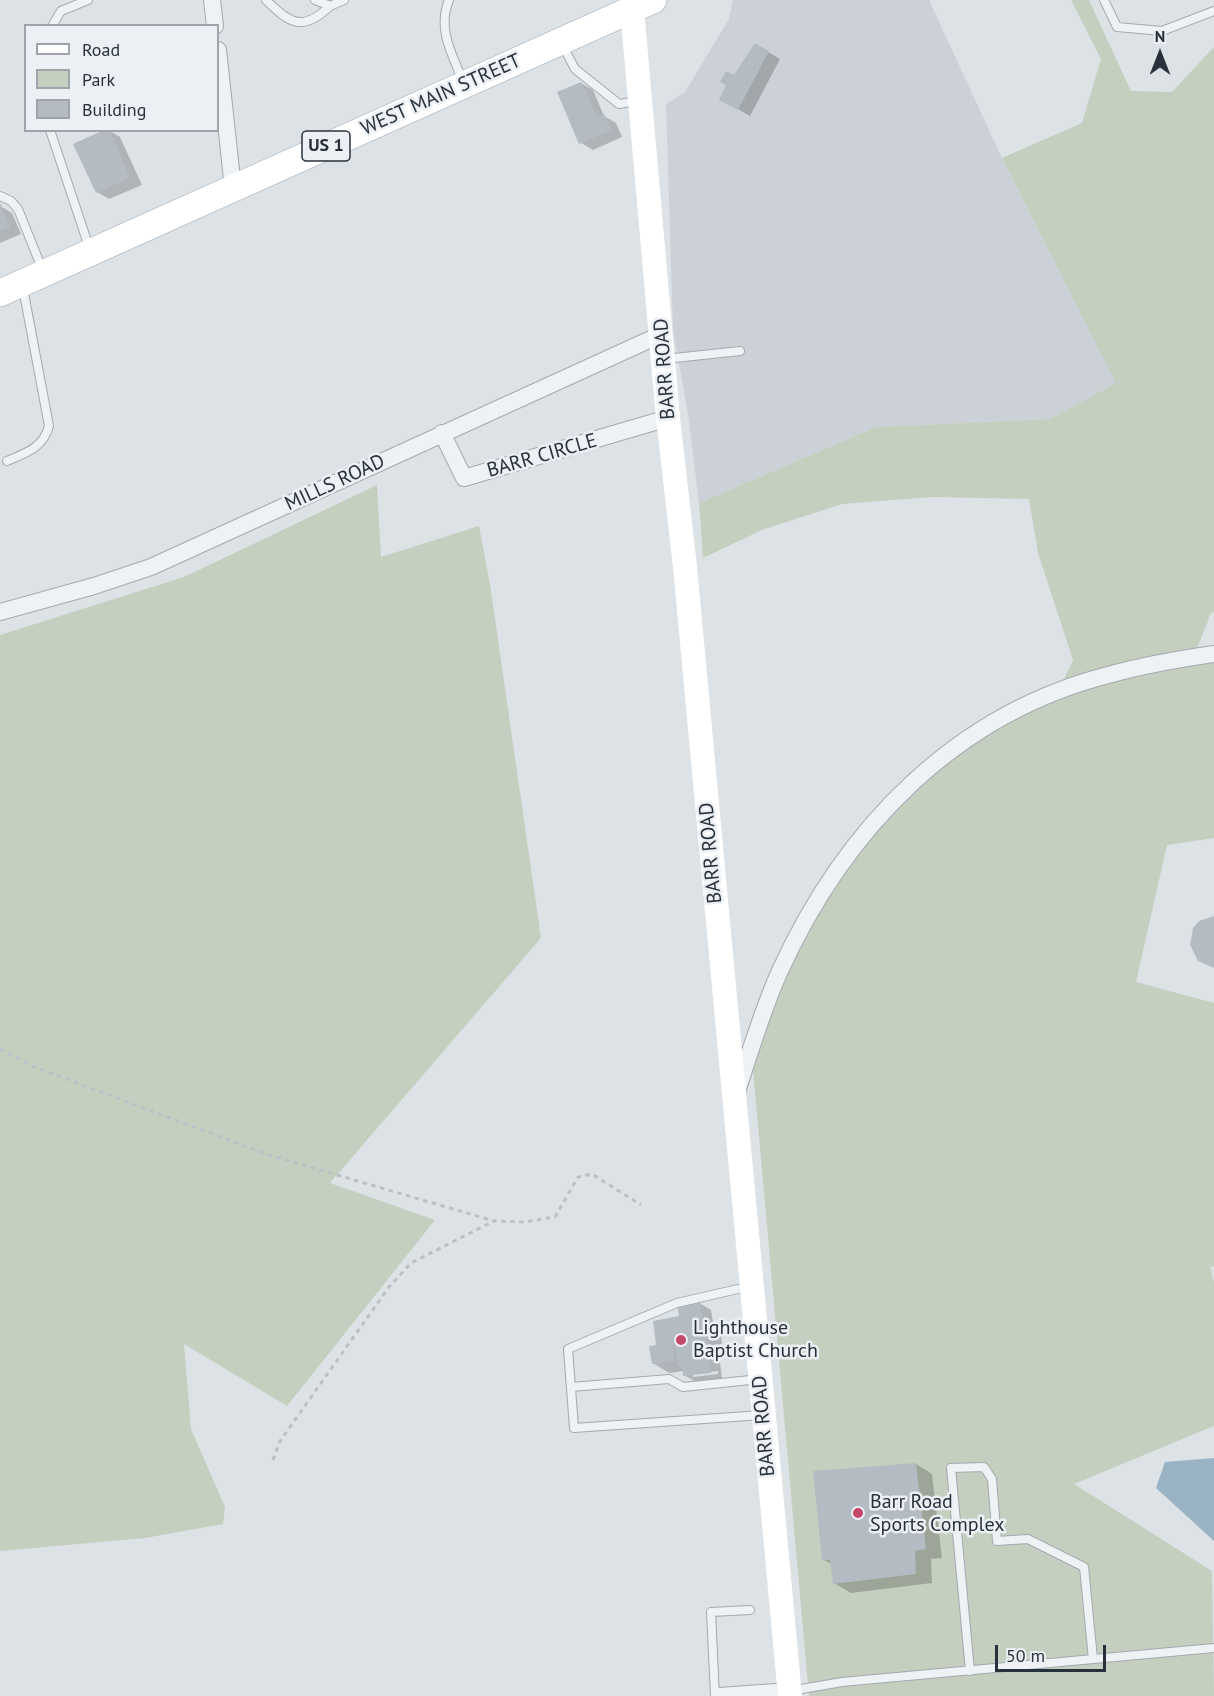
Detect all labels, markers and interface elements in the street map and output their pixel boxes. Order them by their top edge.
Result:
legend [24,24,219,132]
north arrow [1130,24,1190,84]
text: N [1155,26,1165,46]
text: Road [82,38,120,61]
street label: WEST MAIN STREET [357,49,525,141]
text: Park [82,68,115,91]
text: Building [82,98,146,121]
road number: US 1 [302,131,350,161]
street label: BARR ROAD [649,318,681,420]
street label: BARR CIRCLE [484,429,600,483]
street label: MILLS ROAD [281,449,389,517]
street label: BARR ROAD [695,801,727,905]
place label: Lighthouse Baptist Church [693,1316,818,1363]
marker: Lighthouse Baptist Church [674,1333,688,1347]
street label: BARR ROAD [748,1374,780,1478]
place label: Barr Road Sports Complex [870,1490,1004,1537]
marker: Barr Road Sports Complex [851,1506,865,1520]
scale bar [998,1633,1109,1671]
text: 50 m [1006,1644,1045,1667]

